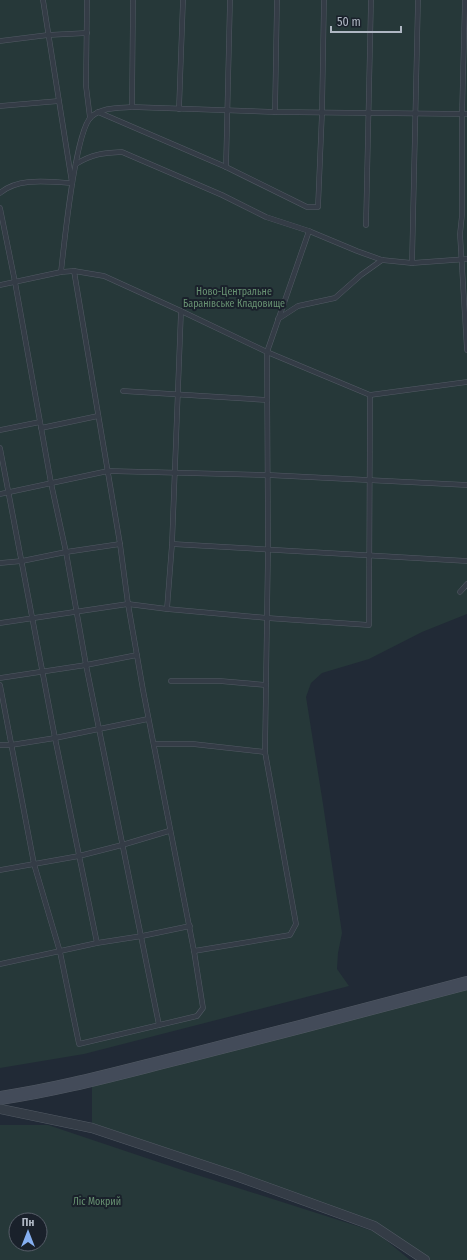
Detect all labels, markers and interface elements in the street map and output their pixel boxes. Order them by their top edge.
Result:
scale bar [331,8,401,34]
text: 50 m [337,15,361,29]
park label: Ново-Центральне Баранівське Кладовище [183,286,285,310]
park label: Ліс Мокрий [73,1195,121,1208]
north arrow [8,1212,48,1252]
text: Пн [22,1216,34,1229]

